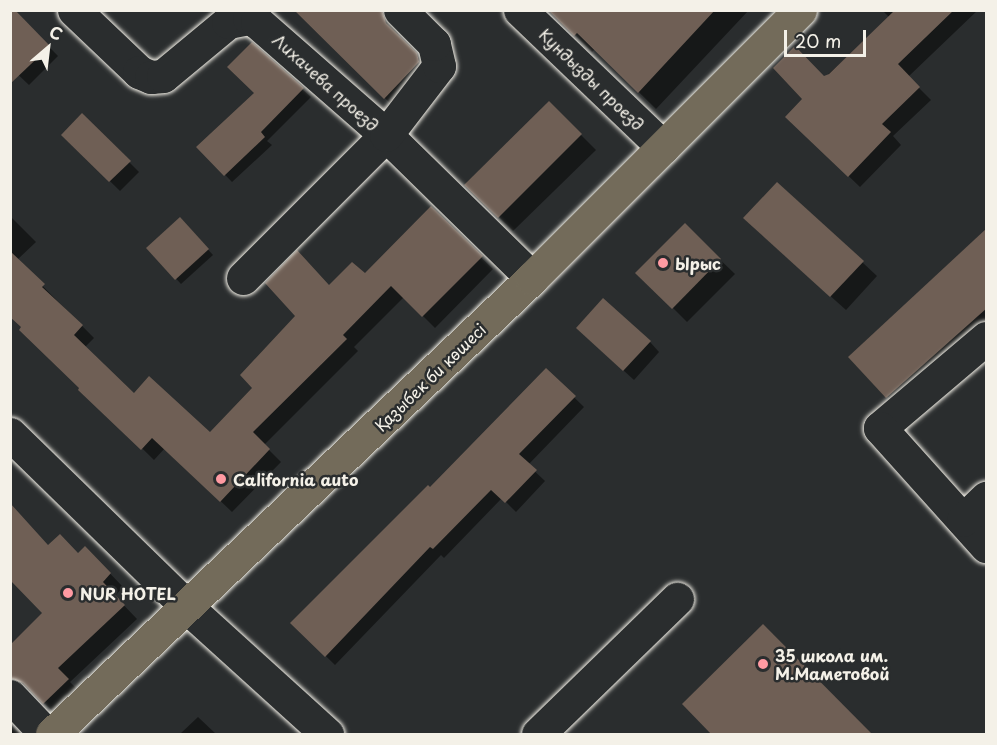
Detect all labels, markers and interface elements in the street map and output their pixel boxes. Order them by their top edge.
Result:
north arrow [18,18,78,78]
scale bar [787,18,870,56]
text: С [45,19,67,46]
street label: Кундызды проезд [536,24,648,134]
text: 20 m [795,27,841,54]
street label: Лихачева проезд [269,29,383,135]
place label: Ырыс [675,253,721,273]
marker: Ырыс [656,256,670,270]
street label: Қазыбек би көшесі [370,319,490,435]
place label: California auto [233,469,358,489]
marker: California auto [214,472,228,486]
place label: NUR HOTEL [80,583,177,603]
marker: NUR HOTEL [61,586,75,600]
place label: 35 школа им. М.Маметовой [775,645,889,683]
marker: 35 школа им. М.Маметовой [756,657,770,671]

